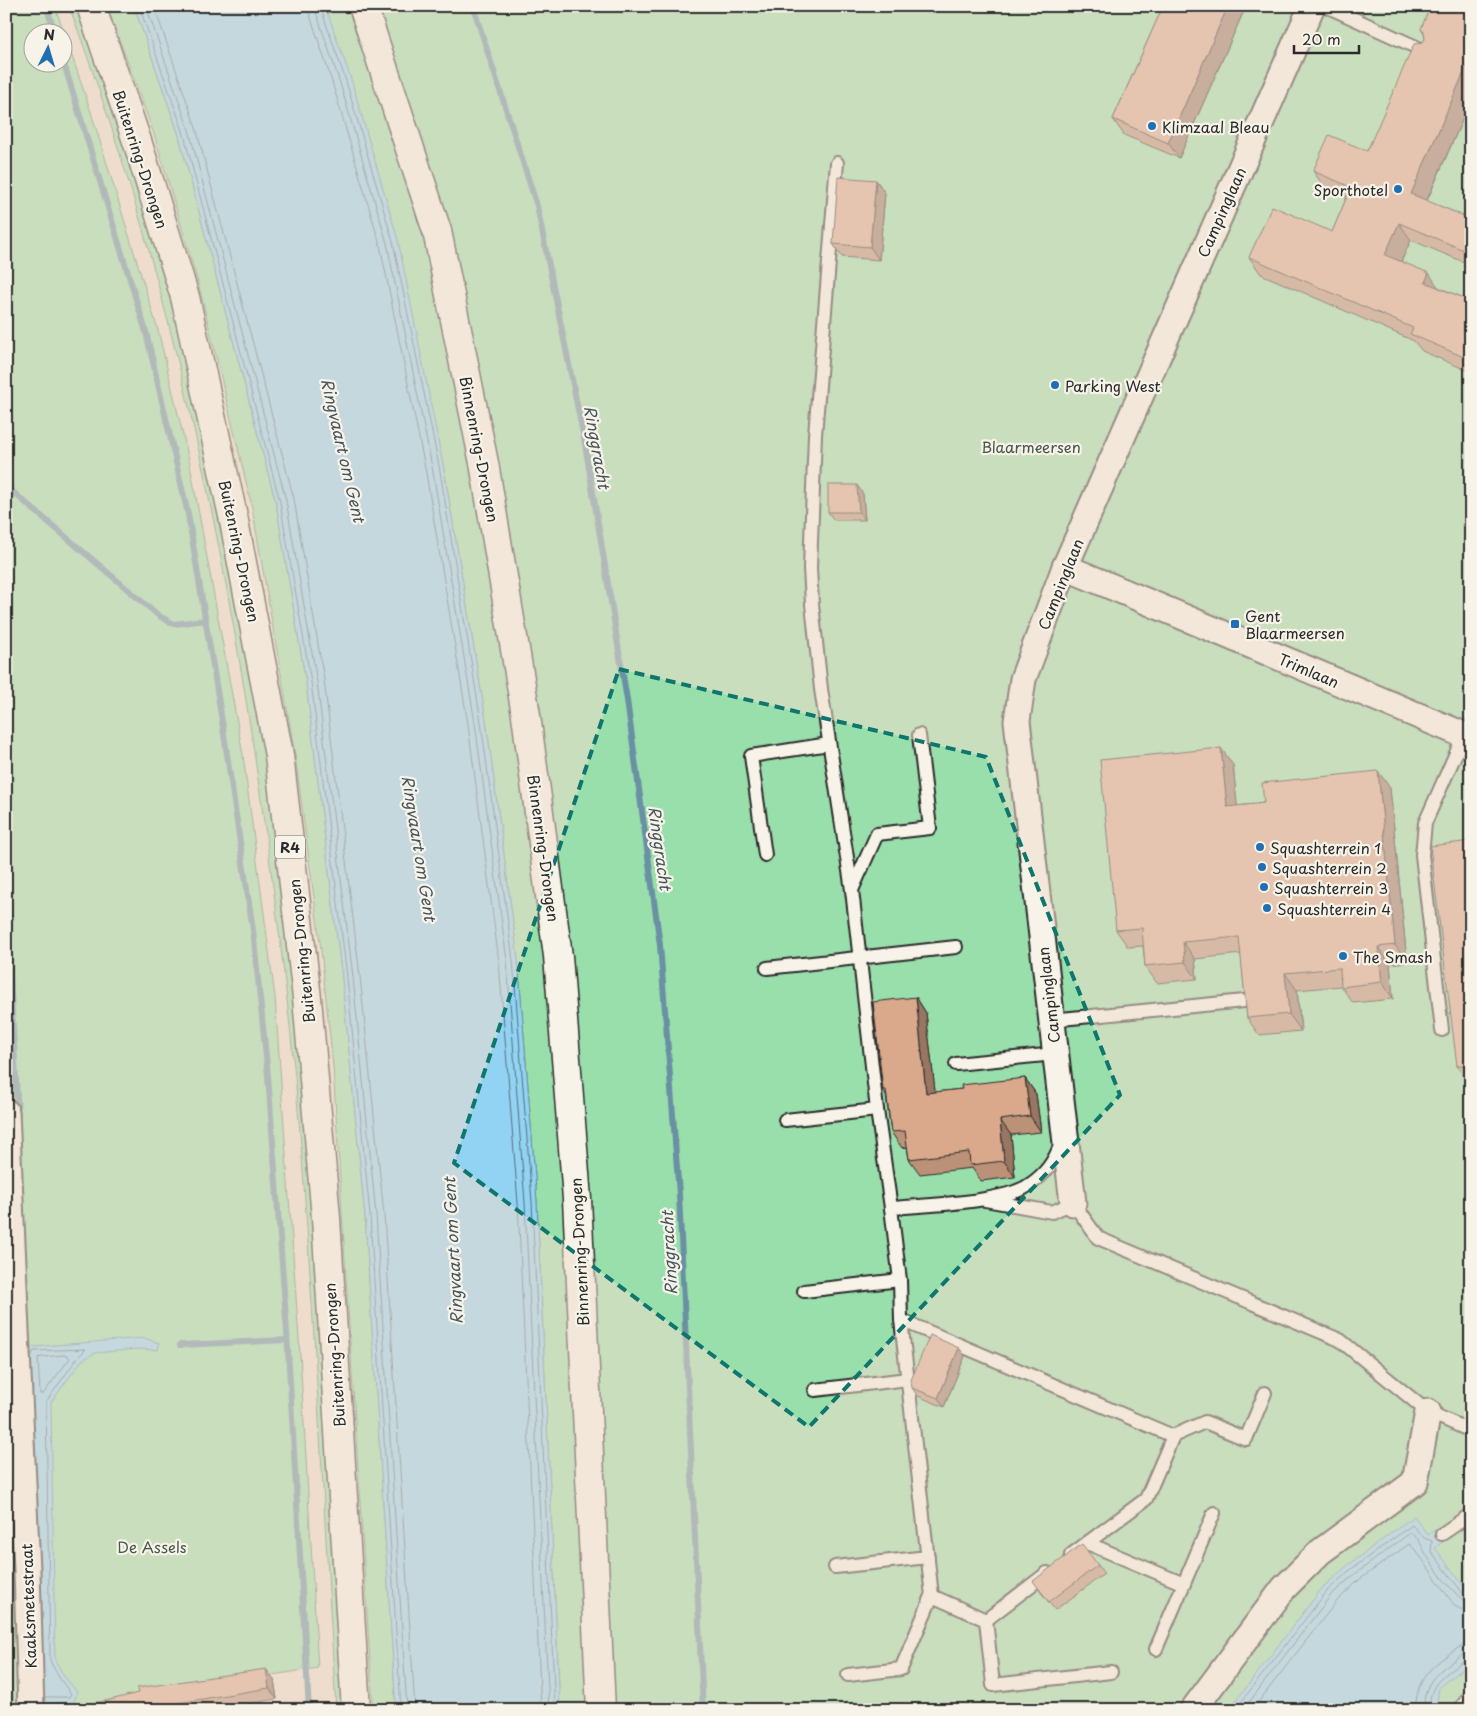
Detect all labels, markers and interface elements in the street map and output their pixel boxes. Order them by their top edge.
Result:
north arrow [22,22,72,72]
scale bar [1294,22,1360,54]
text: N [43,24,56,45]
text: 20 m [1302,27,1341,50]
street label: Buitenring-Drongen [108,87,174,231]
place label: Klimzaal Bleau [1162,115,1270,138]
marker: Klimzaal Bleau [1146,120,1158,132]
street label: Campinglaan [1191,163,1251,261]
place label: Sporthotel [1313,178,1388,201]
marker: Sporthotel [1392,183,1404,195]
street label: Binnenring-Drongen [455,374,505,524]
place label: Parking West [1065,374,1161,397]
water label: Ringvaart om Gent [316,376,373,527]
marker: Parking West [1049,379,1061,391]
water label: Ringgracht [579,403,618,493]
park label: Blaarmeersen [981,435,1081,458]
street label: Buitenring-Drongen [214,478,266,624]
street label: Campinglaan [1031,535,1089,633]
place label: Gent Blaarmeersen [1245,604,1345,644]
marker: Gent Blaarmeersen [1229,618,1241,630]
street label: Trimlaan [1275,647,1343,693]
street label: Binnenring-Drongen [522,773,566,923]
water label: Ringvaart om Gent [397,774,444,925]
water label: Ringgracht [643,805,679,894]
road number: R4 [275,836,305,859]
place label: Squashterrein 1 [1270,836,1381,859]
marker: Squashterrein 1 [1254,841,1266,853]
place label: Squashterrein 2 [1272,856,1387,879]
marker: Squashterrein 2 [1256,861,1268,873]
place label: Squashterrein 3 [1274,876,1388,899]
street label: Buitenring-Drongen [282,878,320,1024]
marker: Squashterrein 3 [1258,881,1270,893]
place label: Squashterrein 4 [1277,897,1391,920]
marker: Squashterrein 4 [1261,902,1273,914]
place label: The Smash [1353,945,1433,968]
street label: Campinglaan [1031,946,1065,1044]
marker: The Smash [1337,950,1349,962]
water label: Ringvaart om Gent [436,1175,468,1325]
street label: Binnenring-Drongen [564,1177,594,1327]
water label: Ringgracht [654,1208,682,1296]
street label: Buitenring-Drongen [317,1282,351,1428]
park label: De Assels [117,1535,187,1558]
street label: Kaaksmetestraat [14,1543,42,1669]

